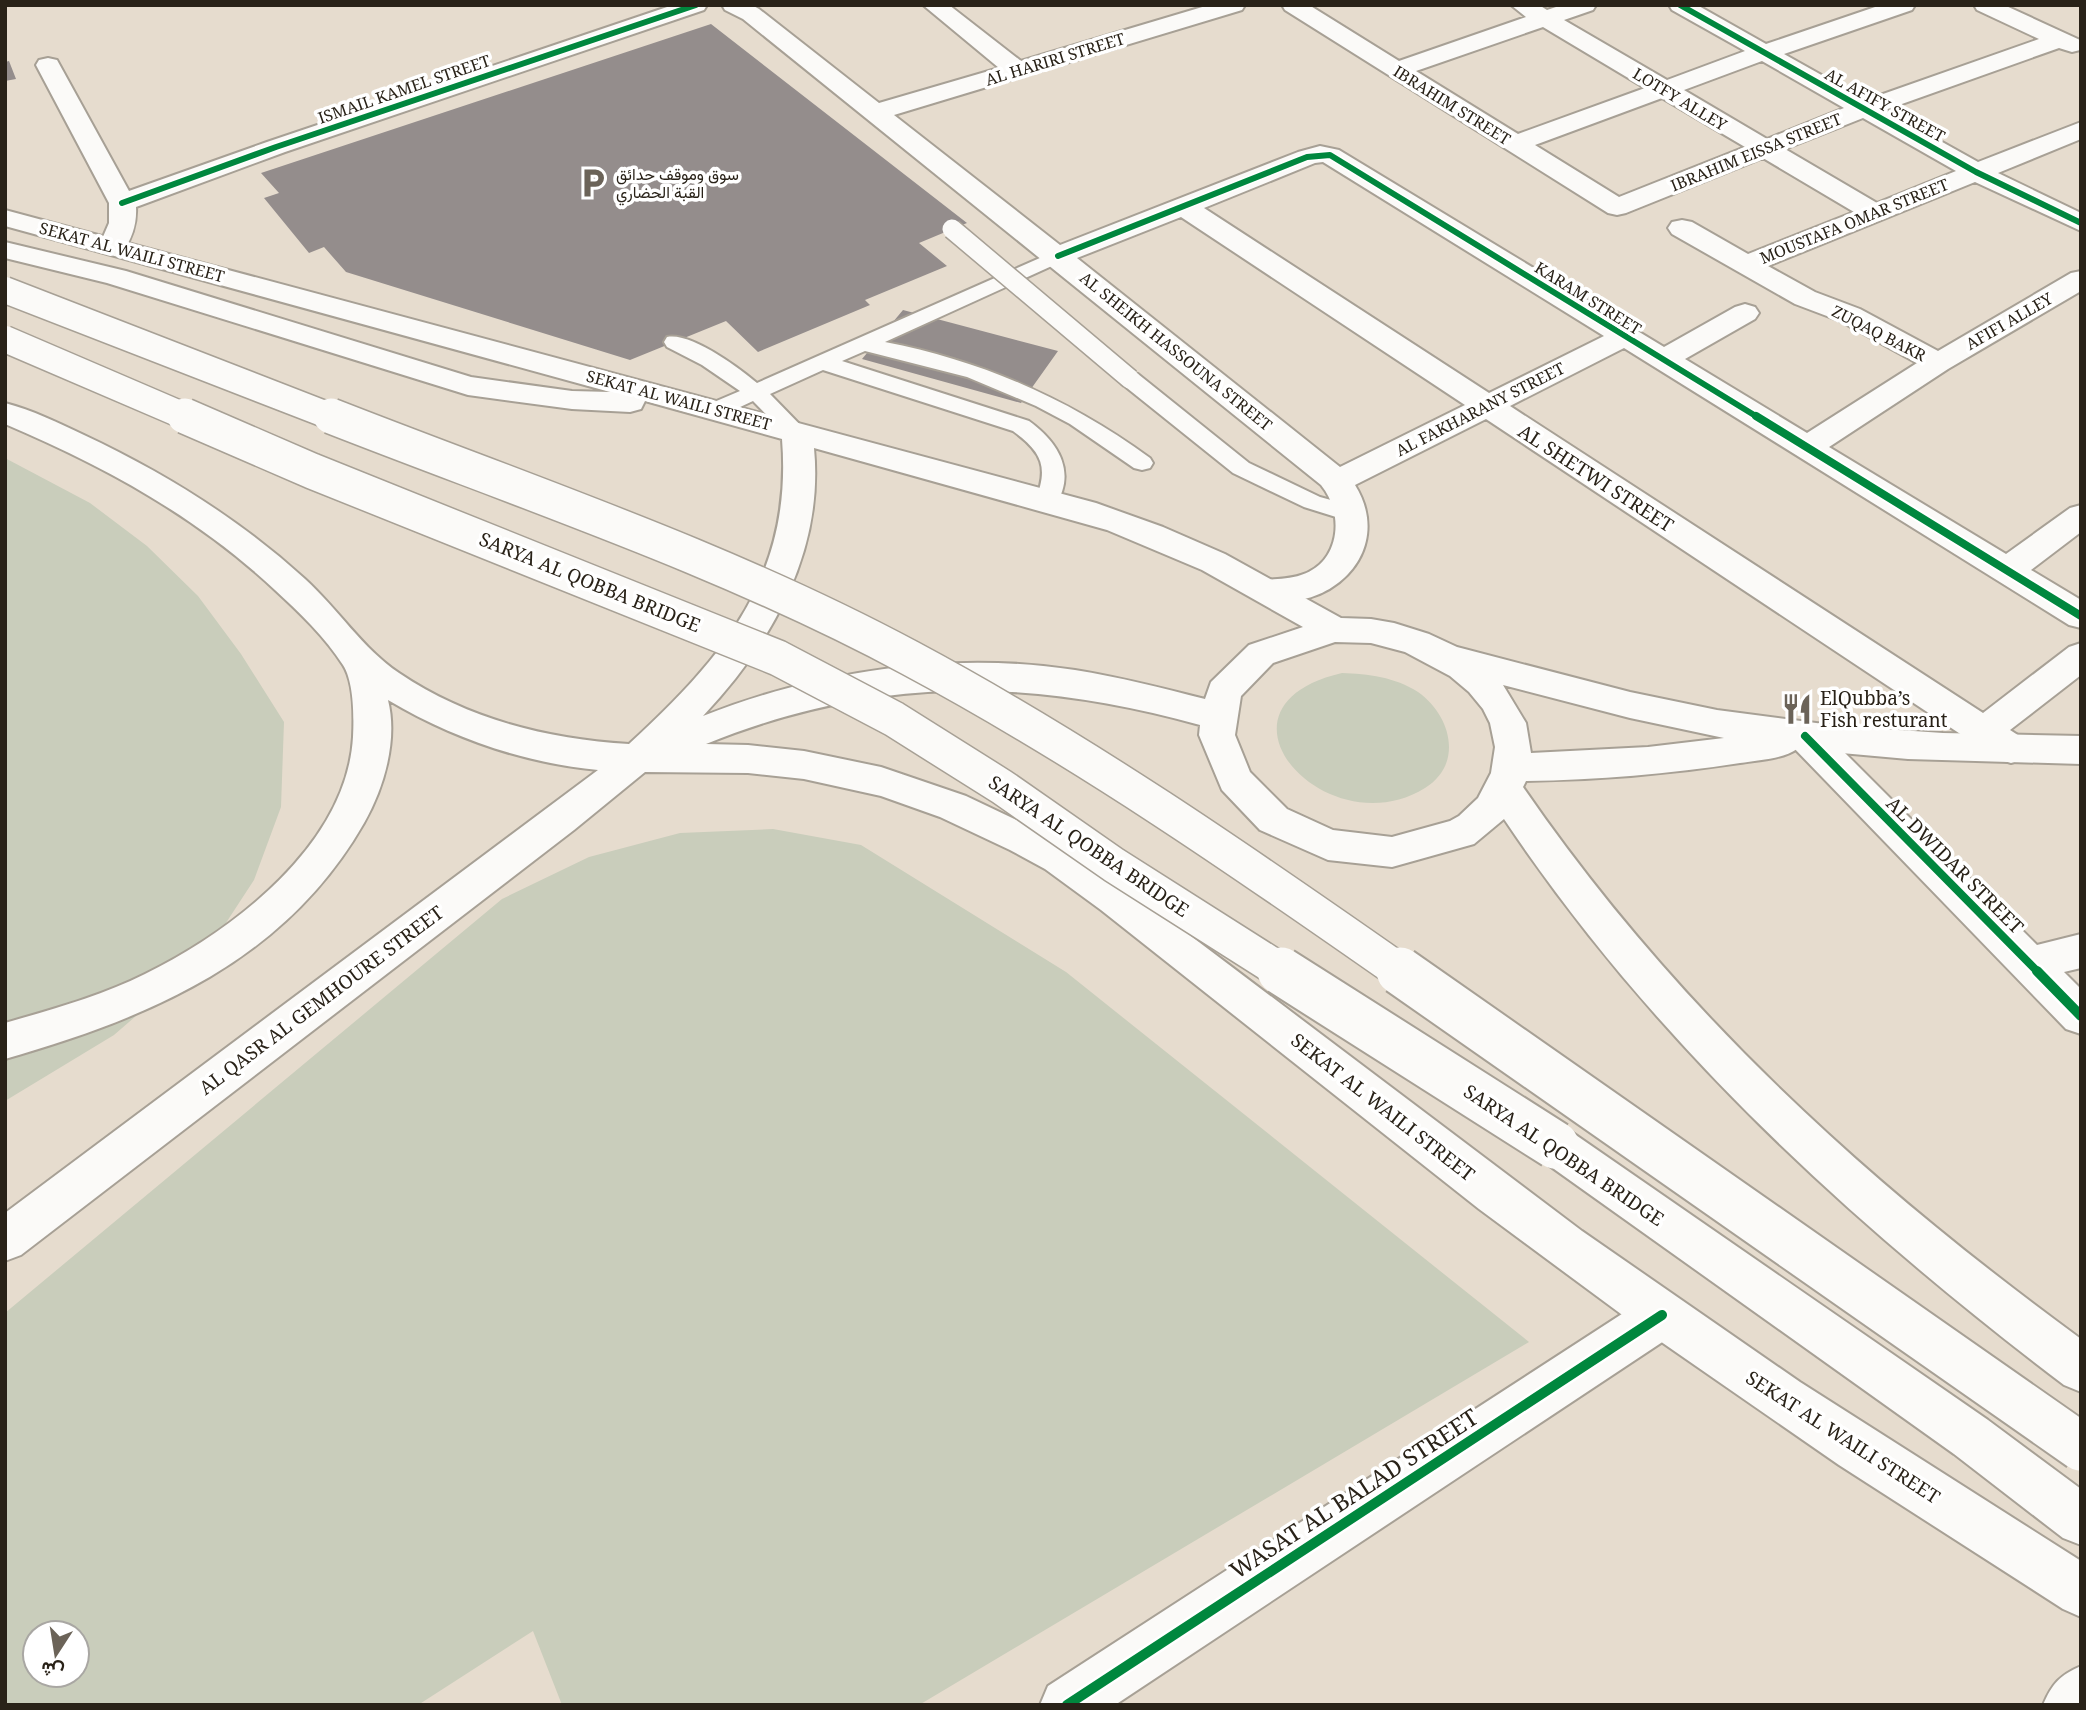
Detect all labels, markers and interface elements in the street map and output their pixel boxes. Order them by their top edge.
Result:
street label: AL HARIRI STREET [983,27,1128,91]
street label: ISMAIL KAMEL STREET [315,49,493,129]
street label: IBRAHIM STREET [1389,60,1515,150]
street label: LOTFY ALLEY [1629,62,1732,136]
street label: AL AFIFY STREET [1821,63,1949,147]
street label: IBRAHIM EISSA STREET [1667,108,1845,196]
place label: سوق وموقف حدائق القبة الحضاري [616,163,739,206]
parking icon: سوق وموقف حدائق القبة الحضاري [576,166,610,200]
street label: MOUSTAFA OMAR STREET [1756,173,1952,269]
street label: SEKAT AL WAILI STREET [37,217,227,287]
street label: KARAM STREET [1530,256,1646,340]
street label: AL SHEIKH HASSOUNA STREET [1075,266,1277,436]
street label: AFIFI ALLEY [1962,287,2057,355]
street label: ZUQAQ BAKR [1828,300,1930,366]
street label: AL FAKHARANY STREET [1392,357,1568,461]
street label: SEKAT AL WAILI STREET [584,365,774,435]
street label: AL SHETWI STREET [1513,418,1679,538]
street label: SARYA AL QOBBA BRIDGE [476,526,705,638]
place label: ElQubba’s Fish resturant [1820,685,1948,733]
restaurant icon: ElQubba’s Fish resturant [1780,692,1814,726]
street label: SARYA AL QOBBA BRIDGE [984,769,1194,923]
street label: AL DWIDAR STREET [1881,791,2030,940]
street label: AL QASR AL GEMHOURE STREET [193,899,449,1101]
street label: SEKAT AL WAILI STREET [1286,1027,1481,1187]
street label: SARYA AL QOBBA BRIDGE [1459,1078,1669,1232]
street label: SEKAT AL WAILI STREET [1741,1364,1945,1510]
street label: WASAT AL BALAD STREET [1223,1401,1484,1586]
north arrow [21,1619,91,1689]
text: ش [38,1656,66,1686]

